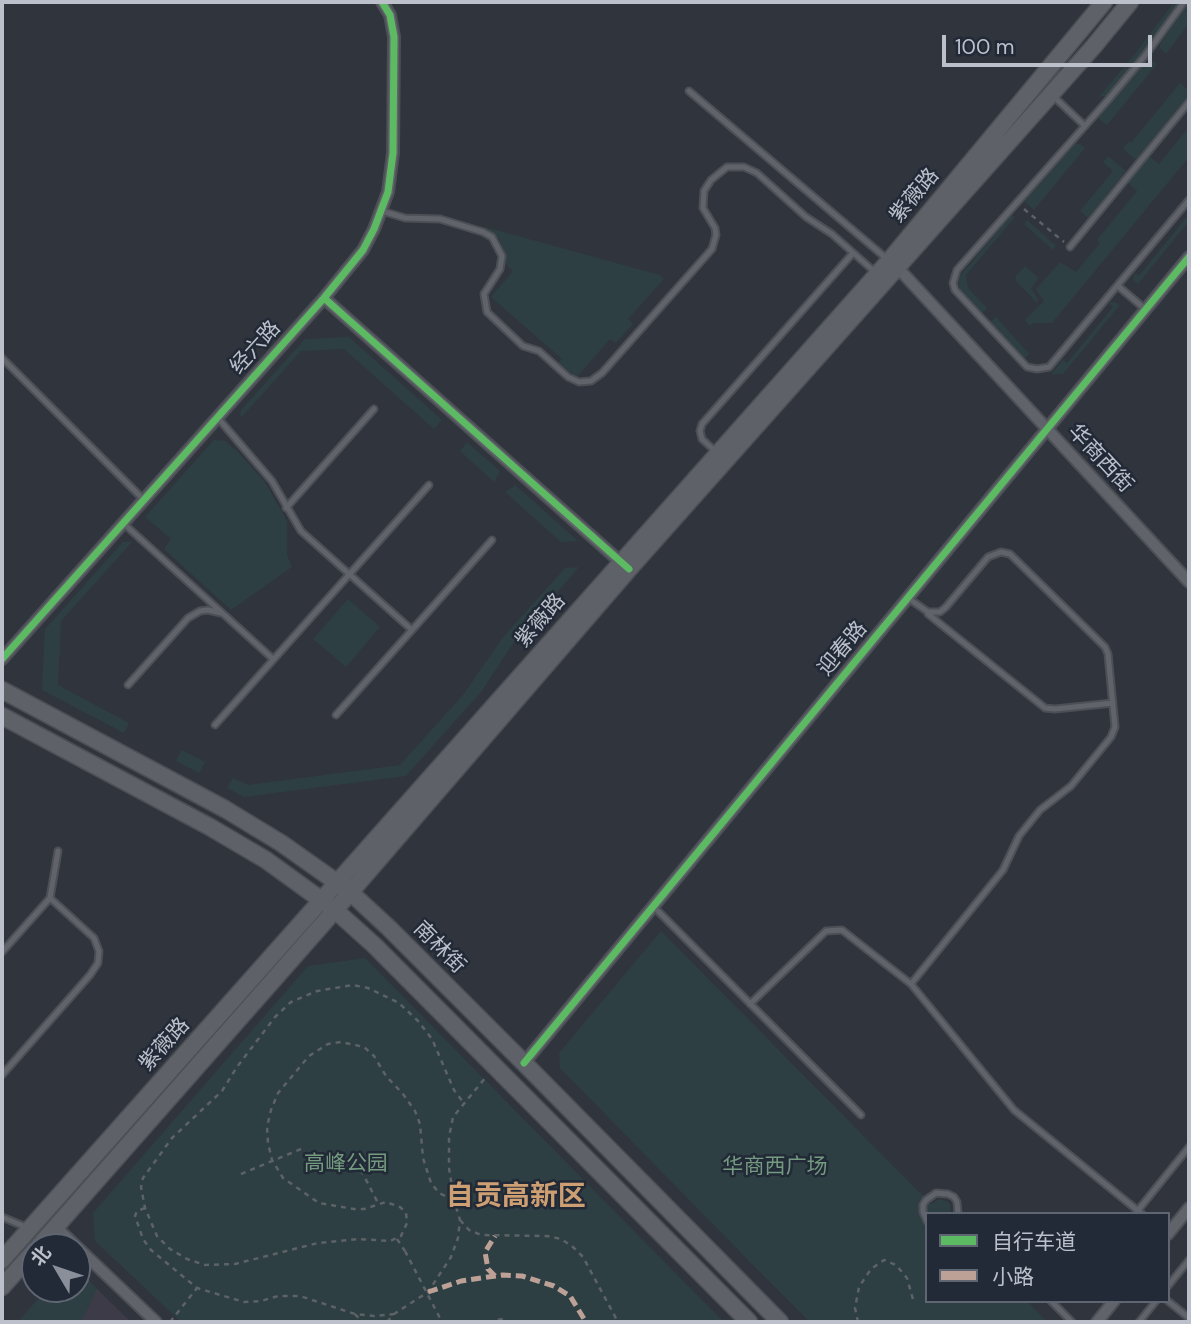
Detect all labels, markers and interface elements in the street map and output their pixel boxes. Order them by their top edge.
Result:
scale bar [946,21,1156,65]
text: 100 m [955,33,1015,61]
street label: 紫薇路 [885,164,945,228]
street label: 经六路 [226,316,286,380]
street label: 华商西街 [1062,420,1138,498]
street label: 紫薇路 [511,589,571,653]
street label: 迎春路 [813,617,873,681]
street label: 南林街 [408,917,470,979]
street label: 紫薇路 [135,1013,195,1077]
park label: 高峰公园 [304,1151,388,1177]
park label: 华商西广场 [723,1154,827,1180]
district label: 自贡高新区 [446,1181,586,1215]
legend [925,1212,1170,1303]
text: 自行车道 [992,1228,1076,1256]
north arrow [21,1233,91,1303]
text: 北 [25,1240,57,1271]
text: 小路 [992,1263,1034,1291]

